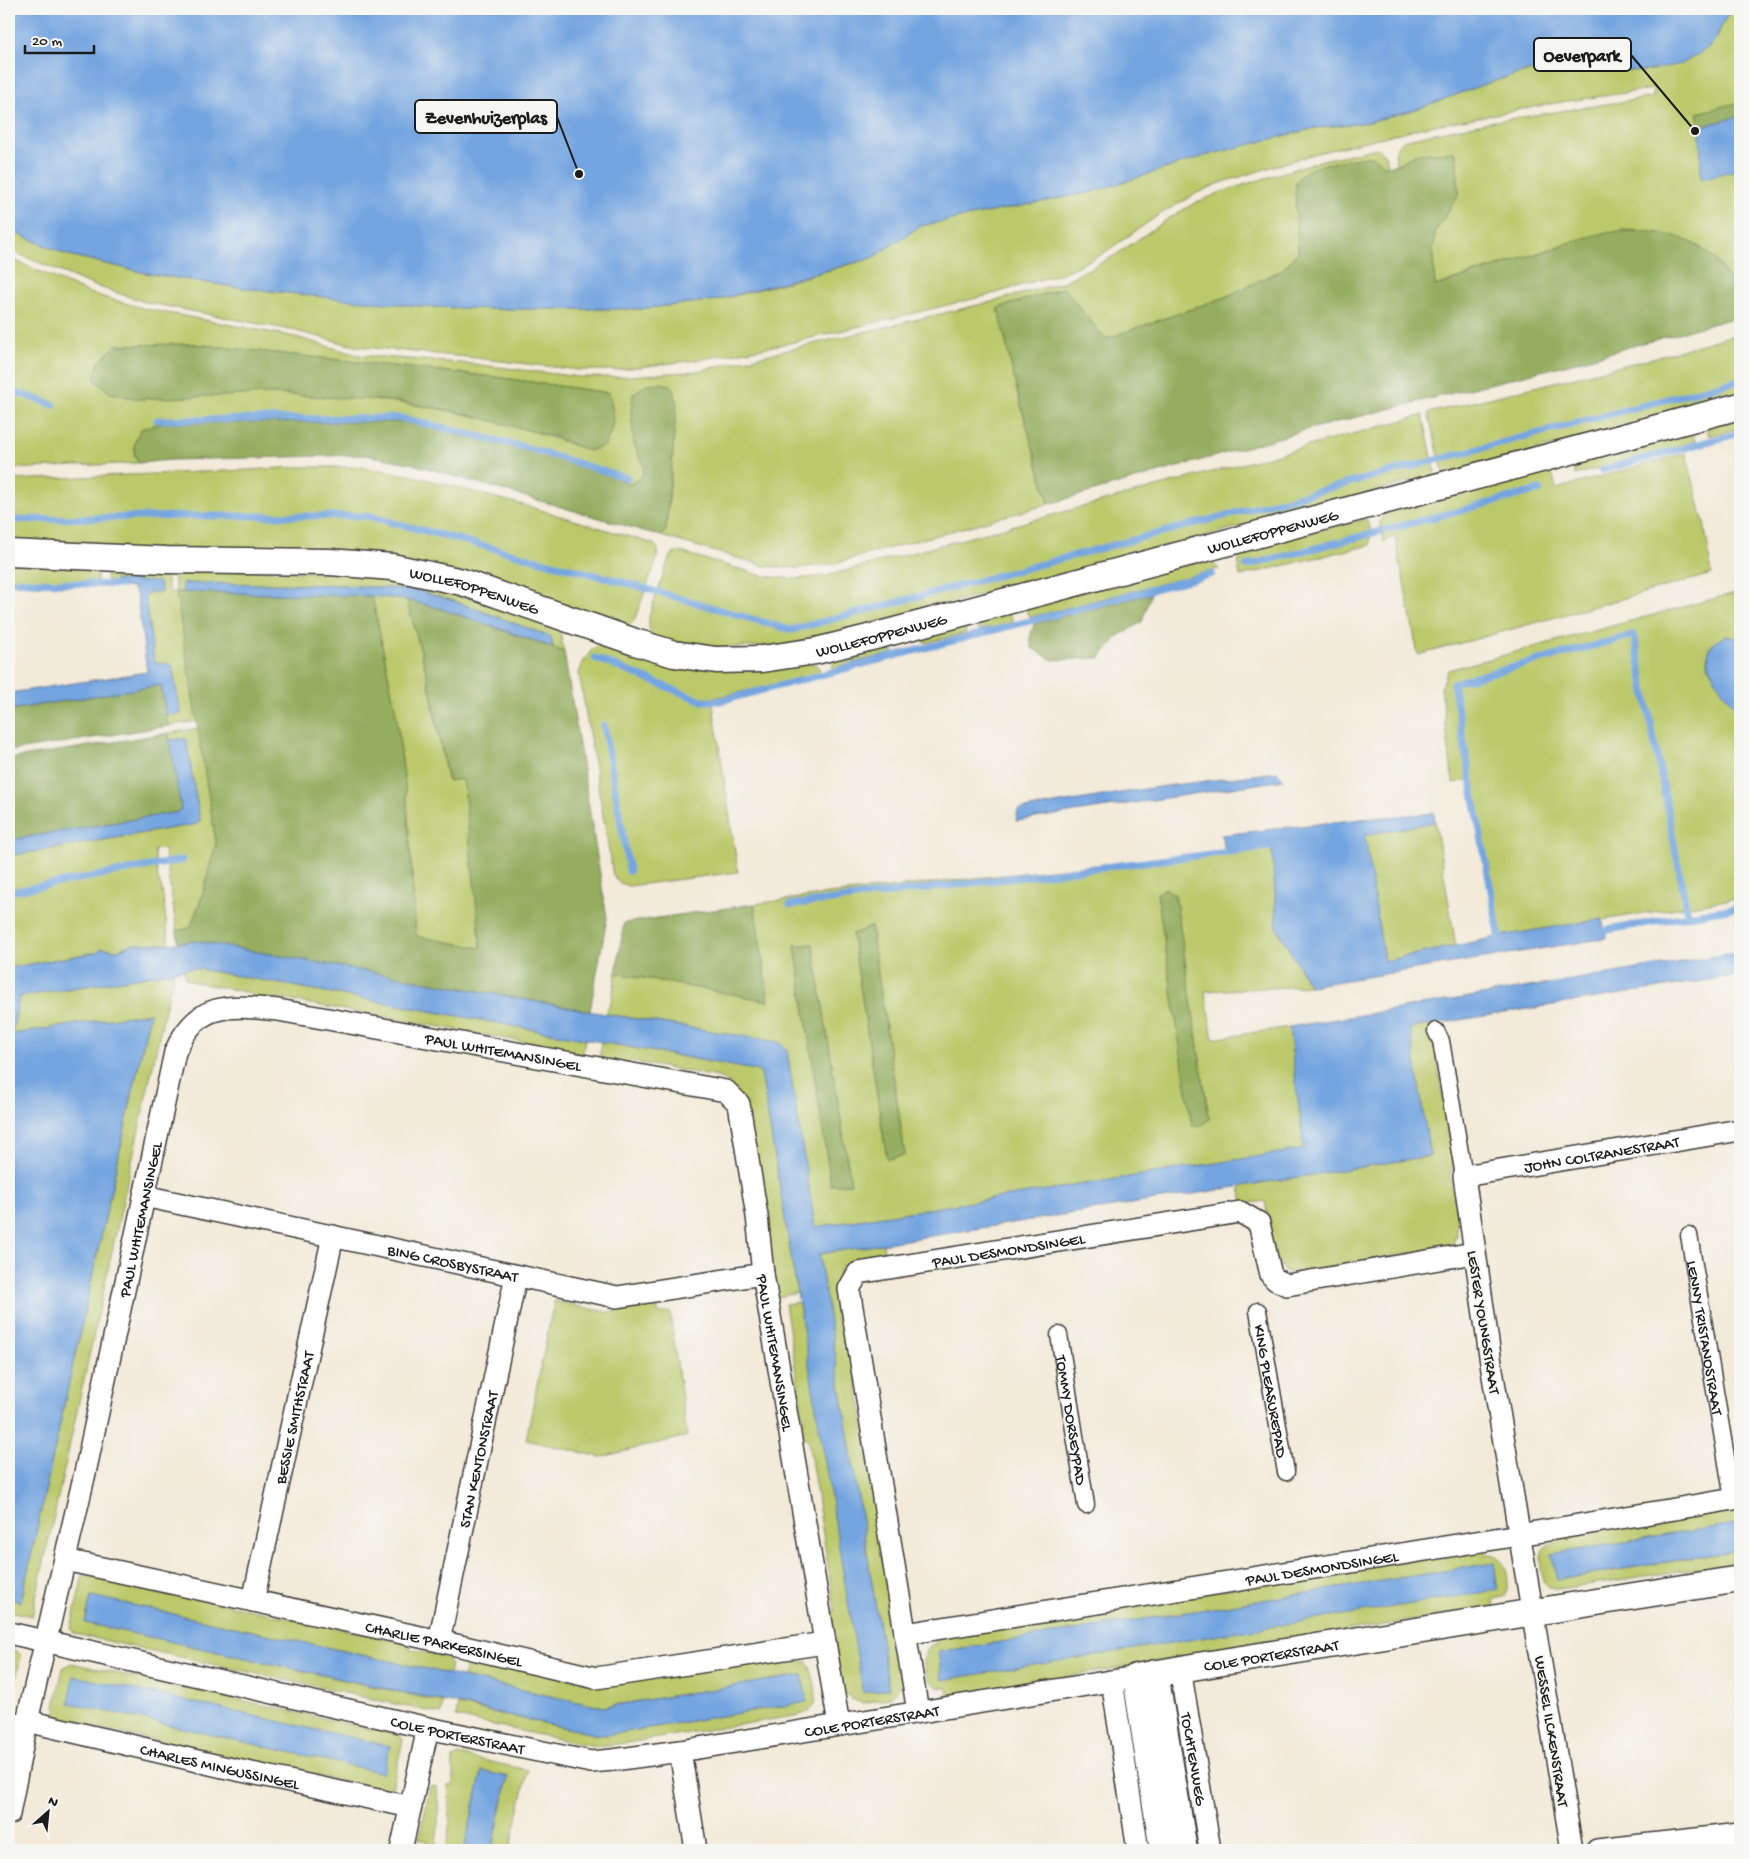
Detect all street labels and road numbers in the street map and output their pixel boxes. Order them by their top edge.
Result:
street label: WOLLEFOPPENWEG [1206,507,1342,560]
street label: WOLLEFOPPENWEG [407,565,542,621]
street label: WOLLEFOPPENWEG [814,611,950,664]
street label: PAUL WHITEMANSINGEL [422,1031,584,1078]
street label: JOHN COLTRANESTRAAT [1523,1134,1682,1179]
street label: PAUL WHITEMANSINGEL [117,1139,169,1300]
street label: PAUL DESMONDSINGEL [930,1231,1087,1274]
street label: BING CROSBYSTRAAT [384,1242,520,1289]
street label: LESTER YOUNGSTRAAT [1461,1249,1502,1397]
street label: LENNY TRISTANOSTRAAT [1680,1259,1725,1418]
street label: PAUL WHITEMANSINGEL [750,1272,796,1434]
street label: KING PLEASUREPAD [1248,1323,1289,1460]
street label: BESSIE SMITHSTRAAT [273,1349,321,1487]
street label: TOMMY DORSEYPAD [1049,1353,1089,1487]
street label: STAN KENTONSTRAAT [457,1389,505,1530]
street label: PAUL DESMONDSINGEL [1244,1548,1401,1592]
street label: CHARLIE PARKERSINGEL [363,1619,525,1674]
street label: COLE PORTERSTRAAT [1203,1637,1341,1678]
street label: WESSEL ILCKENSTRAAT [1528,1655,1571,1809]
street label: COLE PORTERSTRAAT [803,1703,942,1744]
street label: TOCHTENWEG [1174,1711,1209,1808]
street label: COLE PORTERSTRAAT [388,1714,526,1761]
street label: CHARLES MINGUSSINGEL [138,1742,302,1796]

